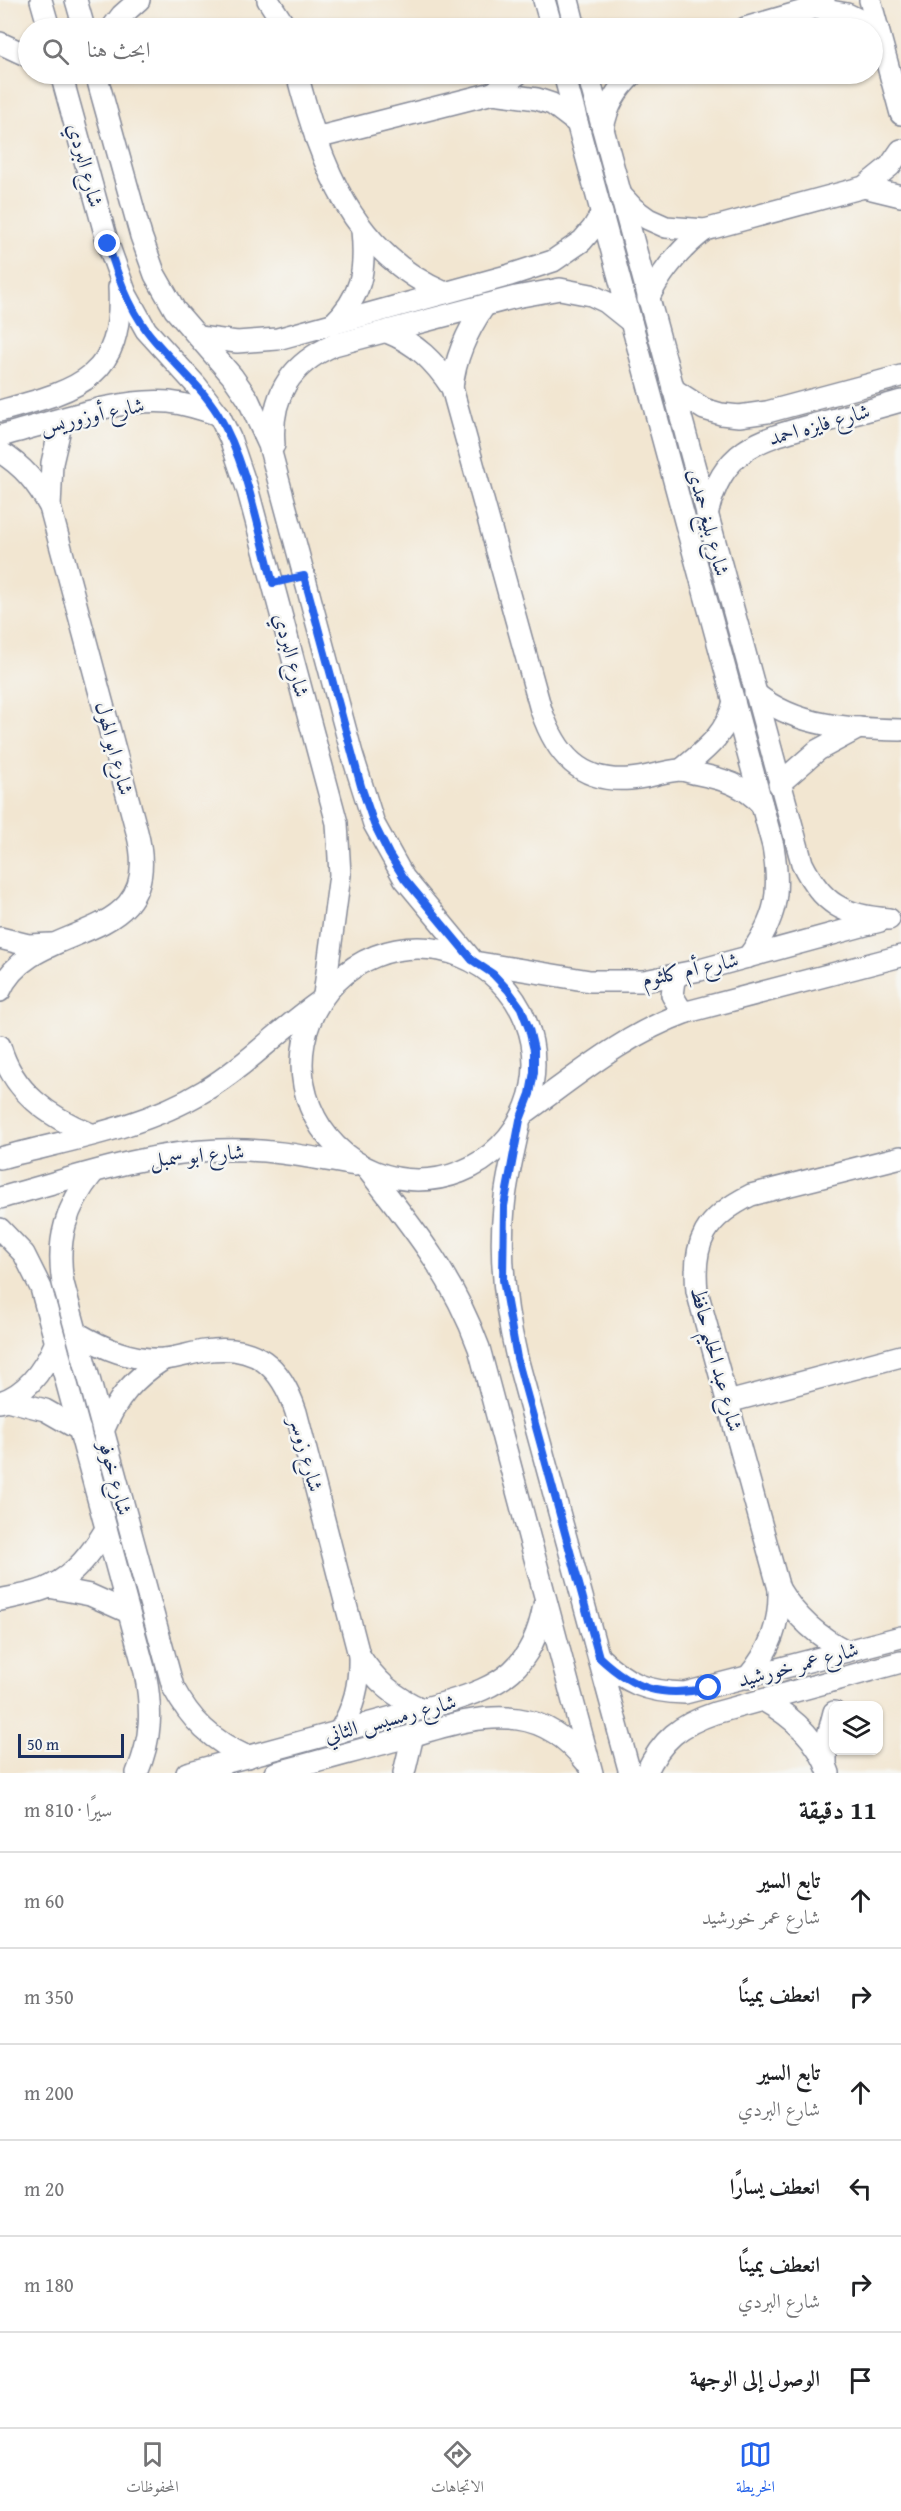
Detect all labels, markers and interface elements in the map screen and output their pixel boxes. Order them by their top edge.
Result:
search box [18,18,883,84]
text: ابحث هنا [87,33,151,65]
icon: search [39,35,72,68]
street label: شارع البردي [57,119,112,211]
route end [94,230,120,256]
street label: شارع أوزوريس [37,389,148,444]
street label: شارع فايزه احمد [765,395,874,456]
street label: شارع بليغ حمدى [676,465,738,580]
street label: شارع البردي [263,609,318,701]
street label: شارع ابو الهول [85,698,142,799]
street label: شارع أم كلثوم [639,944,742,997]
street label: شارع ابو سمبل [148,1135,246,1178]
street label: شارع عبد الحليم حافظ [677,1283,751,1436]
street label: شارع زوسر [279,1411,332,1496]
street label: شارع خوفو [88,1436,141,1519]
street label: شارع عمر خورشيد [734,1633,863,1698]
route start [695,1674,721,1700]
street label: شارع رمسيس الثاني [321,1685,460,1753]
map controls [829,1701,883,1755]
button: layers [829,1701,883,1755]
scale bar [18,1731,124,1758]
text: 50 m [27,1732,59,1756]
text: 11 دقيقة [799,1790,877,1829]
text: سيرًا · 810 m [24,1795,112,1824]
text: تابع السير [758,1864,820,1896]
icon: ahead [844,1884,877,1917]
text: 60 m [24,1886,64,1915]
text: شارع عمر خورشيد [702,1902,820,1931]
text: انعطف يمينًا [739,1978,820,2010]
icon: right [844,1980,877,2013]
text: 350 m [24,1982,74,2011]
text: تابع السير [758,2056,820,2088]
icon: ahead [844,2076,877,2109]
text: 200 m [24,2078,74,2107]
text: شارع البردي [738,2094,820,2123]
text: انعطف يسارًا [730,2170,820,2202]
icon: left [844,2172,877,2205]
text: 20 m [24,2174,64,2203]
text: انعطف يمينًا [739,2248,820,2280]
icon: right [844,2268,877,2301]
text: 180 m [24,2270,74,2299]
text: شارع البردي [738,2286,820,2315]
text: الوصول إلى الوجهة [690,2362,820,2394]
icon: arrive [844,2364,877,2397]
tab: المحفوظات [126,2438,179,2502]
tab: الاتجاهات [431,2438,484,2502]
tab: الخريطة [736,2438,775,2502]

